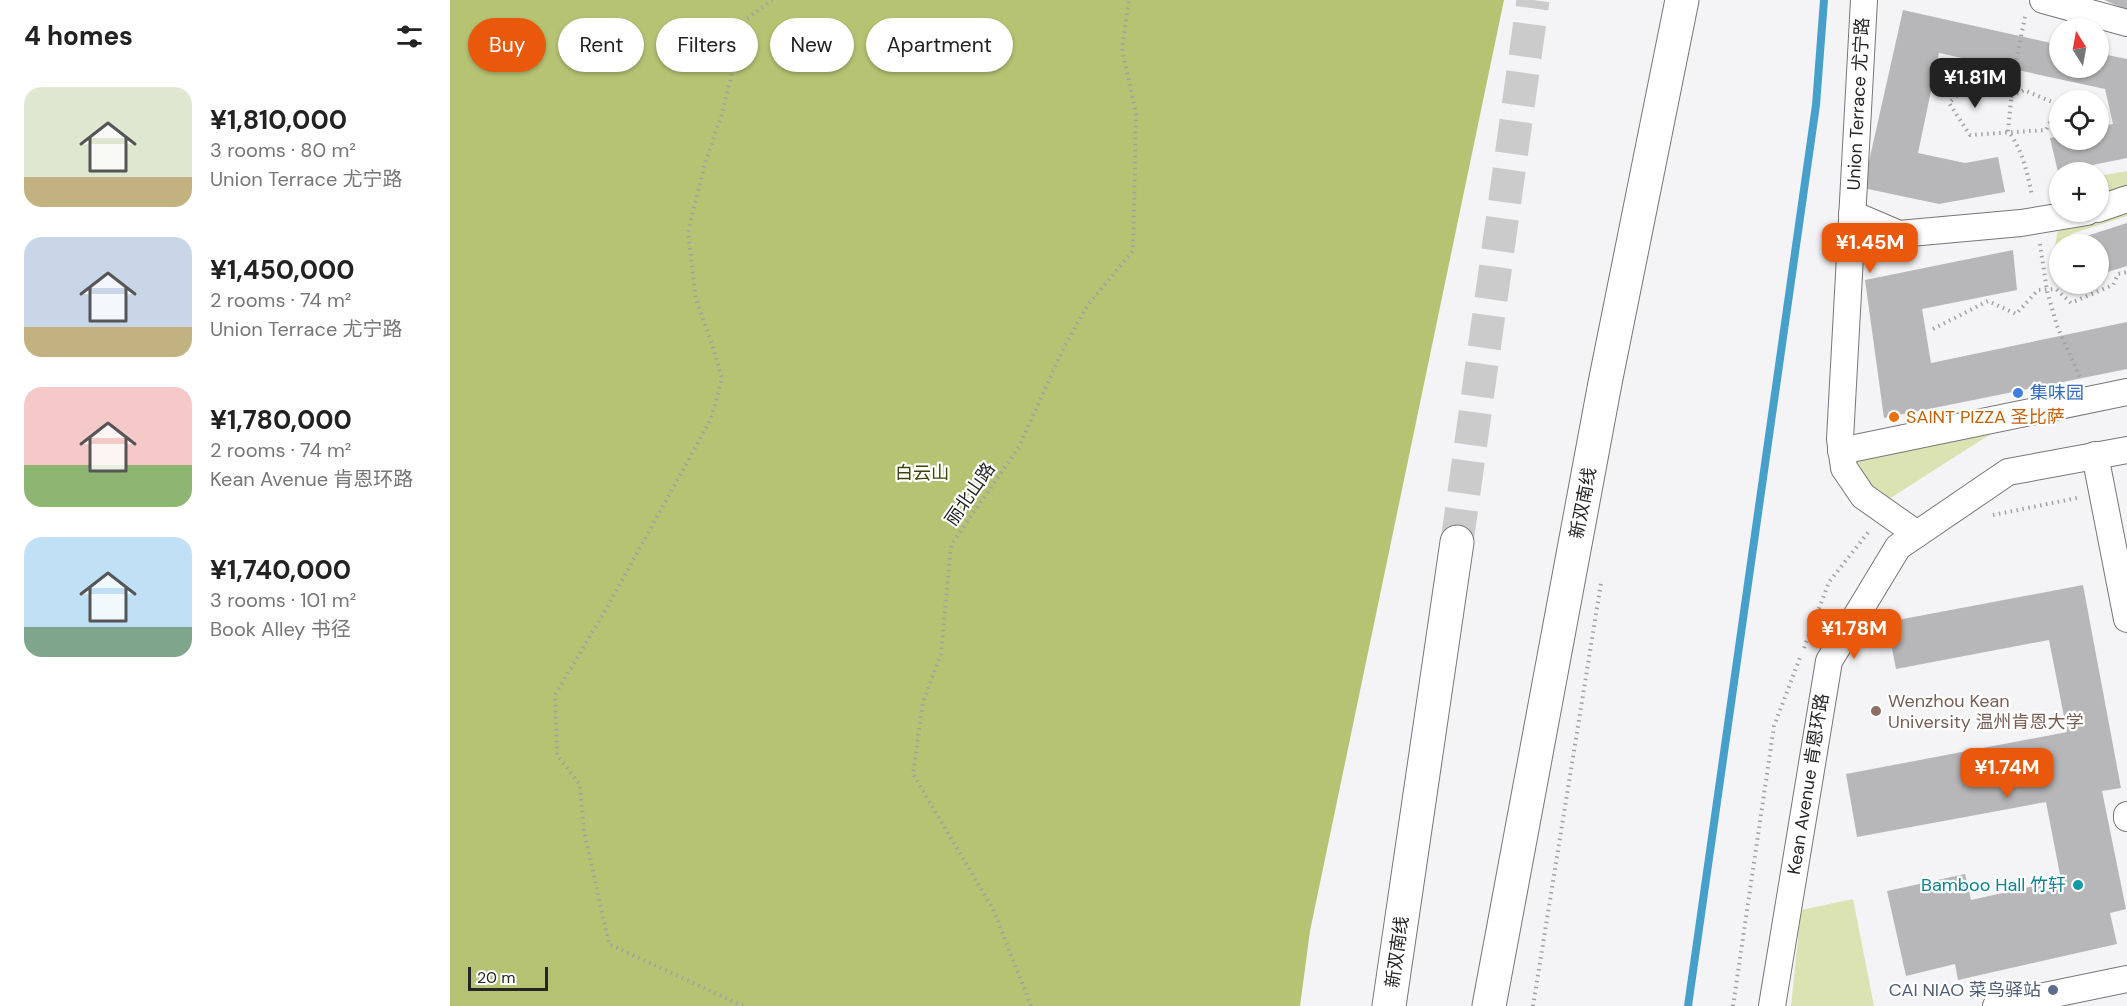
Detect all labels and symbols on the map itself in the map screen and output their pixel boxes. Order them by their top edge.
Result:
street label: Union Terrace 尤宁路 [1841,17,1875,191]
north arrow [2049,18,2109,78]
pin: ¥1.81M [1926,58,2024,109]
pin: ¥1.45M [1821,223,1919,274]
place label: 集味园 [2030,381,2084,405]
marker: 集味园 [2011,386,2025,400]
place label: SAINT PIZZA 圣比萨 [1906,405,2065,429]
marker: SAINT PIZZA 圣比萨 [1887,410,1901,424]
street label: 丽北山路 [940,458,1000,530]
park label: 白云山 [895,461,949,485]
street label: 新双南线 [1564,465,1602,541]
pin: ¥1.78M [1805,609,1903,660]
place label: Wenzhou Kean University 温州肯恩大学 [1888,689,2084,734]
street label: Kean Avenue 肯恩环路 [1782,692,1834,876]
marker: Wenzhou Kean University 温州肯恩大学 [1869,704,1883,718]
pin: ¥1.74M [1958,748,2056,799]
place label: Bamboo Hall 竹轩 [1921,873,2066,897]
marker: Bamboo Hall 竹轩 [2071,878,2085,892]
street label: 新双南线 [1380,915,1414,989]
scale bar [468,964,548,992]
place label: CAI NIAO 菜鸟驿站 [1889,978,2041,1002]
marker: CAI NIAO 菜鸟驿站 [2046,983,2060,997]

